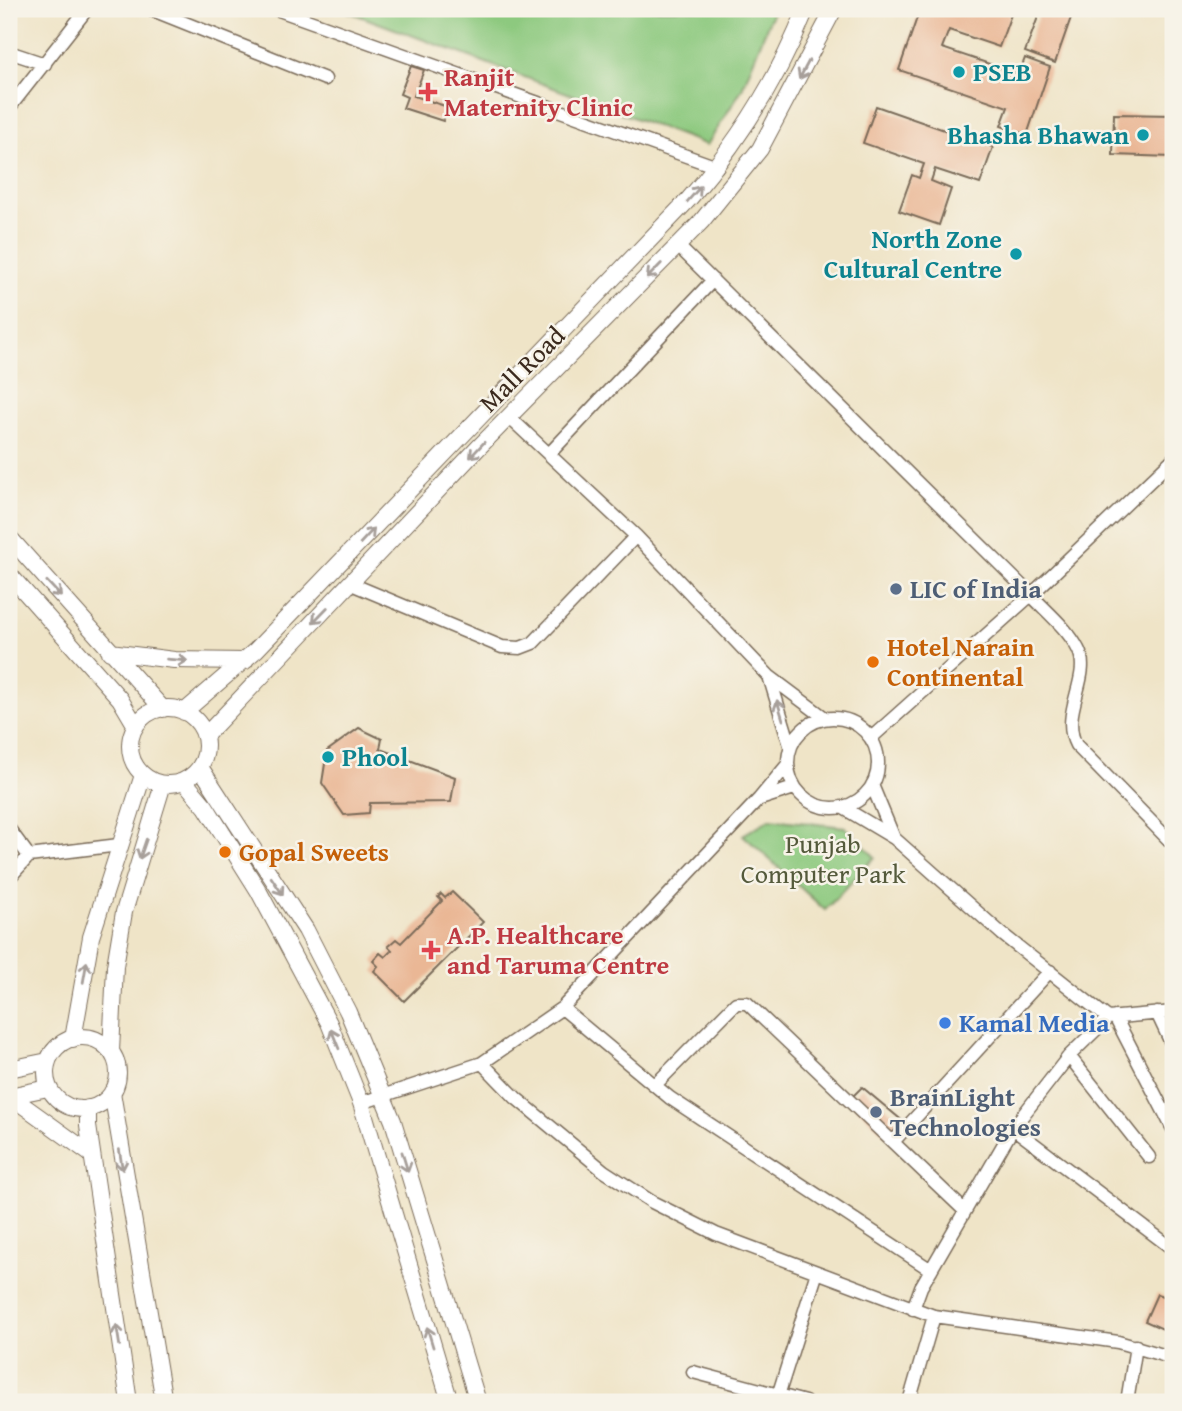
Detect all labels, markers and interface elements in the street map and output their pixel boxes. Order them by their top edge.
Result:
place label: PSEB [973,52,1032,91]
place label: Ranjit Maternity Clinic [444,57,633,126]
one-way arrow [797,59,810,80]
marker: PSEB [951,64,967,80]
marker: Ranjit Maternity Clinic [418,82,438,102]
place label: Bhasha Bhawan [947,115,1130,154]
marker: Bhasha Bhawan [1135,127,1151,143]
one-way arrow [686,185,702,203]
place label: North Zone Cultural Centre [824,219,1002,288]
marker: North Zone Cultural Centre [1008,246,1024,262]
one-way arrow [646,262,663,279]
street label: Mall Road [470,316,574,421]
one-way arrow [469,441,485,459]
one-way arrow [359,528,376,545]
place label: LIC of India [910,569,1042,608]
one-way arrow [45,580,62,597]
marker: LIC of India [888,581,904,597]
one-way arrow [312,606,329,623]
place label: Hotel Narain Continental [887,627,1035,696]
one-way arrow [165,654,188,667]
marker: Hotel Narain Continental [865,654,881,670]
one-way arrow [772,700,785,722]
place label: Phool [342,737,408,776]
marker: Phool [320,749,336,765]
park label: Punjab Computer Park [741,824,906,893]
place label: Gopal Sweets [239,832,389,871]
one-way arrow [136,838,148,860]
marker: Gopal Sweets [217,844,233,860]
one-way arrow [270,876,284,895]
place label: A.P. Healthcare and Taruma Centre [447,915,669,984]
marker: A.P. Healthcare and Taruma Centre [421,940,441,960]
one-way arrow [79,961,92,984]
place label: Kamal Media [959,1003,1110,1042]
marker: Kamal Media [937,1015,953,1031]
one-way arrow [328,1029,341,1051]
place label: BrainLight Technologies [890,1077,1041,1146]
marker: BrainLight Technologies [868,1104,884,1120]
one-way arrow [115,1148,128,1171]
one-way arrow [400,1151,413,1173]
one-way arrow [111,1324,124,1347]
one-way arrow [422,1326,435,1348]

